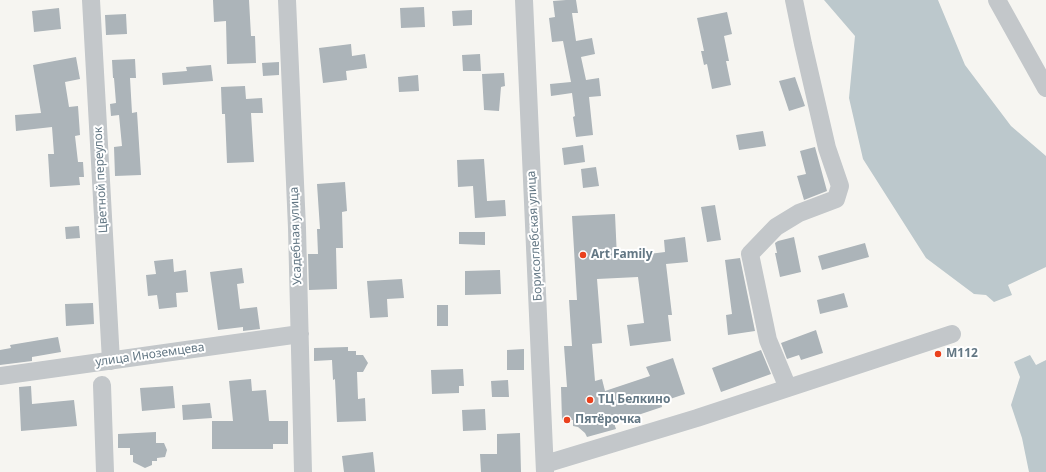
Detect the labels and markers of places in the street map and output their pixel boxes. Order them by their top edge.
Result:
place label: Art Family [591,248,652,262]
marker: Art Family [578,250,588,260]
place label: М112 [946,347,978,361]
marker: М112 [933,349,943,359]
place label: ТЦ Белкино [598,393,670,407]
marker: ТЦ Белкино [585,395,595,405]
place label: Пятёрочка [575,413,641,427]
marker: Пятёрочка [562,415,572,425]

